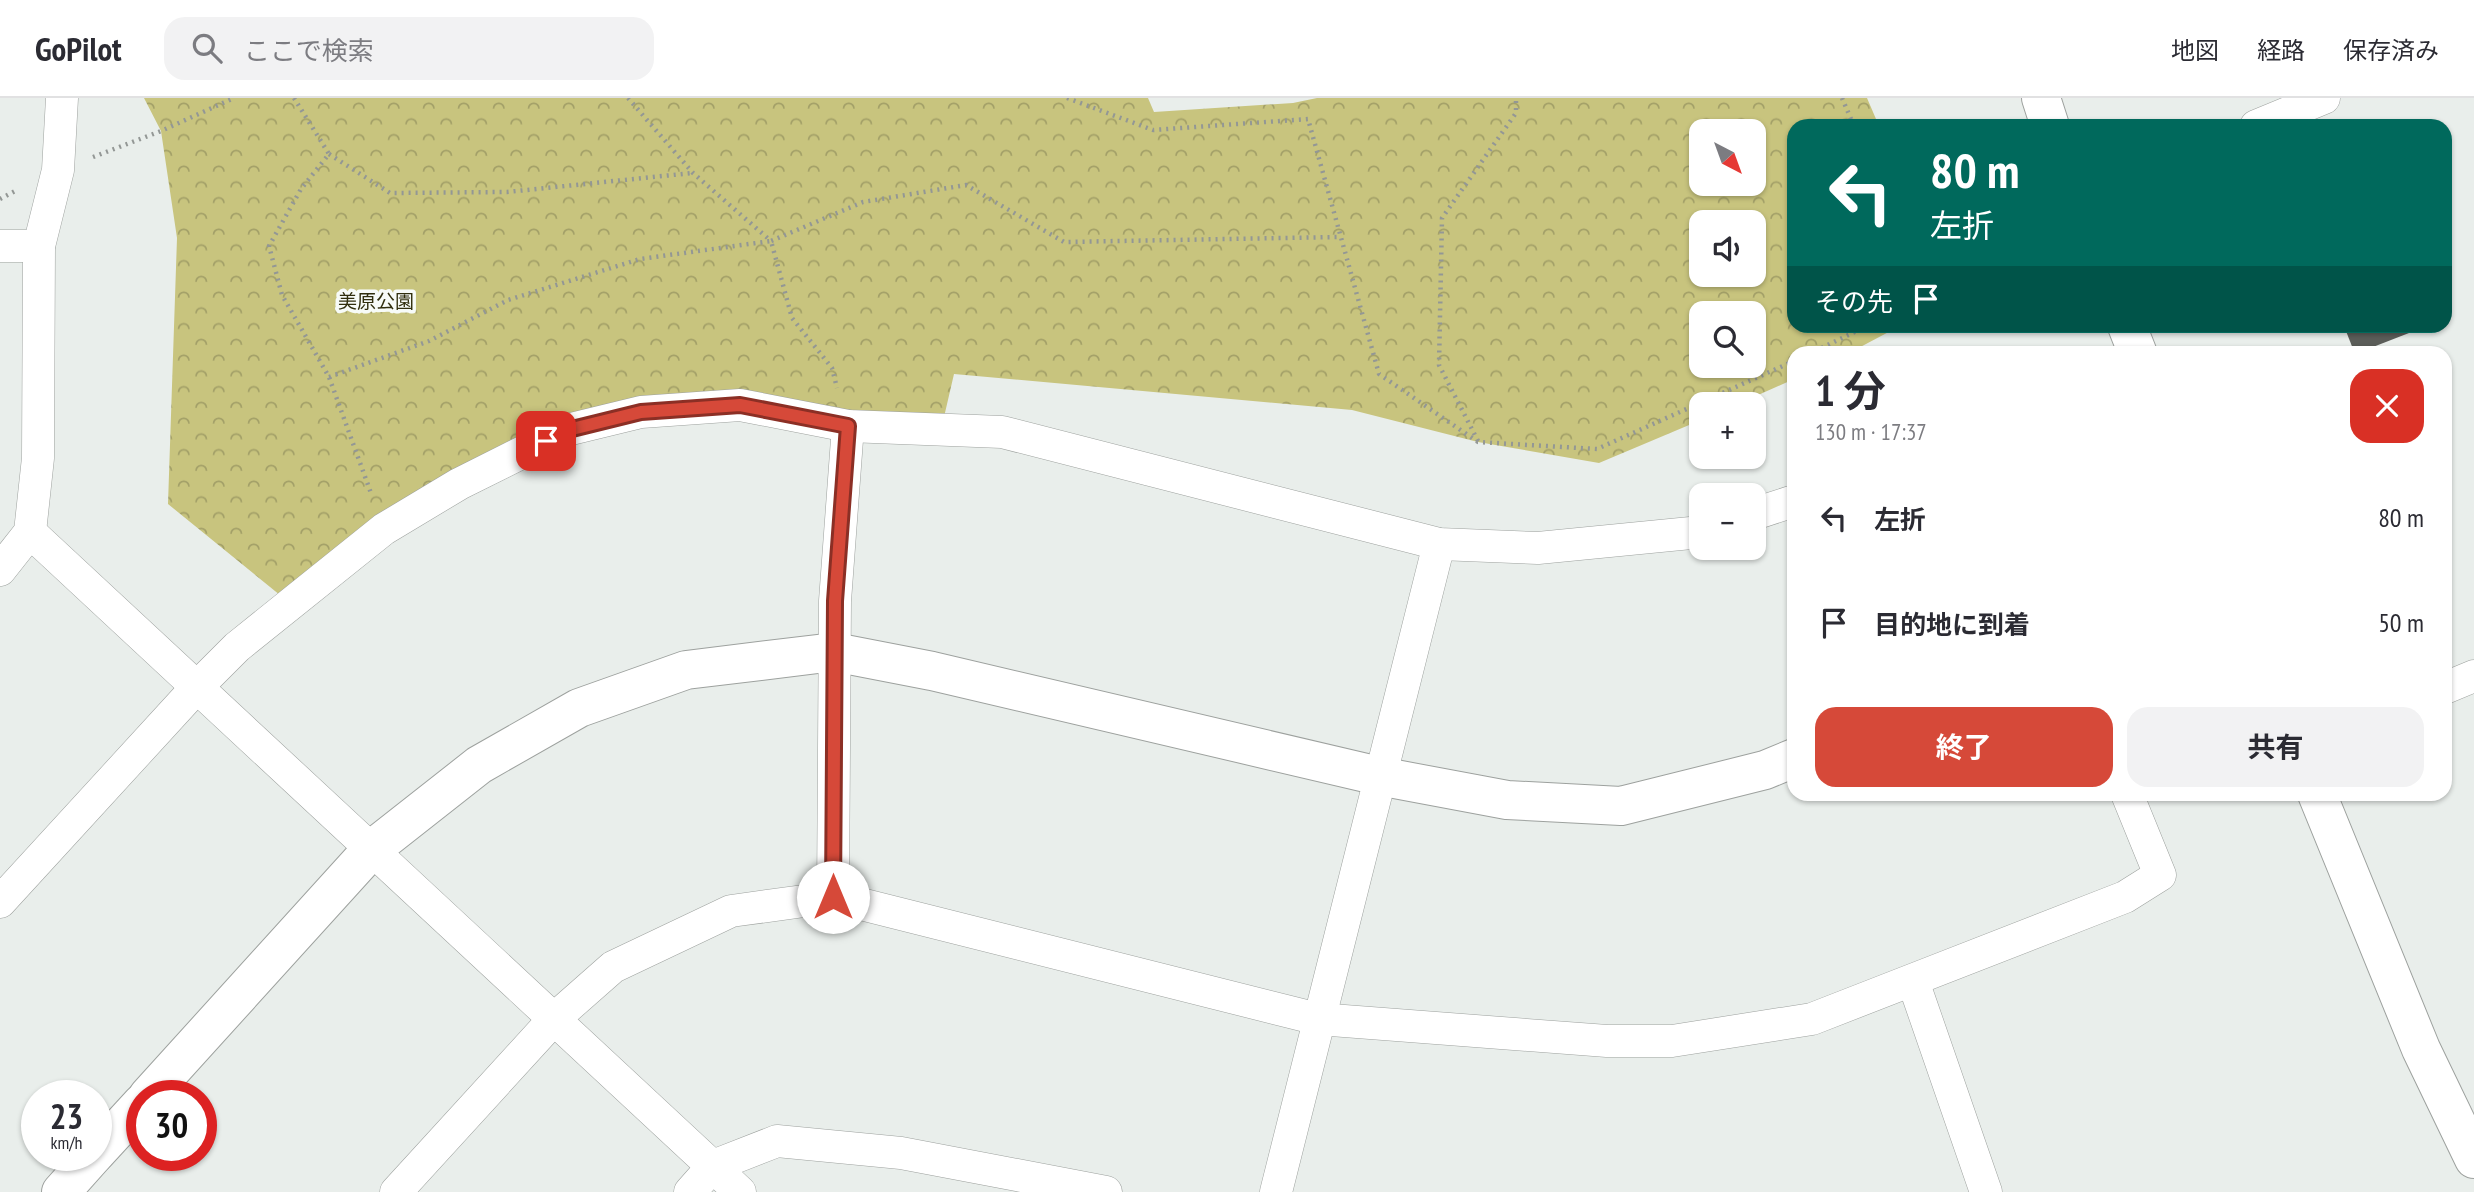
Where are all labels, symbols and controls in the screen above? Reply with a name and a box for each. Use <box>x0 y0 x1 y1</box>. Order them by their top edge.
search box <box>164 17 654 80</box>
text: GoPilot <box>35 27 122 70</box>
icon: search <box>188 29 226 67</box>
text: ここで検索 <box>244 34 374 67</box>
text: 地図 <box>2171 35 2219 66</box>
text: 経路 <box>2257 35 2305 66</box>
text: 保存済み <box>2343 35 2439 66</box>
north arrow <box>1689 119 1766 196</box>
map controls <box>1689 119 1766 560</box>
text: 80 m <box>1930 138 2019 202</box>
icon: left <box>1815 147 1906 238</box>
text: 左折 <box>1930 204 1994 246</box>
button: sound <box>1689 210 1766 287</box>
icon: arrive <box>1907 280 1945 318</box>
text: その先 <box>1815 285 1893 318</box>
park label: 美原公園 <box>338 289 414 313</box>
button: search <box>1689 301 1766 378</box>
text: 1 分 <box>1815 363 1886 418</box>
button: close <box>2350 369 2424 443</box>
button: + <box>1689 392 1766 469</box>
pin <box>516 411 576 471</box>
text: 130 m · 17:37 <box>1815 417 1927 446</box>
icon: arrive <box>527 422 565 460</box>
button: − <box>1689 483 1766 560</box>
icon: left <box>1815 499 1853 537</box>
text: 80 m <box>2378 501 2424 534</box>
text: 左折 <box>1874 503 1926 536</box>
icon: arrive <box>1815 604 1853 642</box>
text: 50 m <box>2378 606 2424 639</box>
text: 目的地に到着 <box>1874 608 2030 641</box>
button: 終了 <box>1815 707 2113 787</box>
button: 共有 <box>2127 707 2424 787</box>
position arrow <box>796 860 870 934</box>
speed limit sign: 30 <box>126 1080 217 1171</box>
text: 23 <box>50 1093 83 1139</box>
text: km/h <box>51 1131 82 1154</box>

